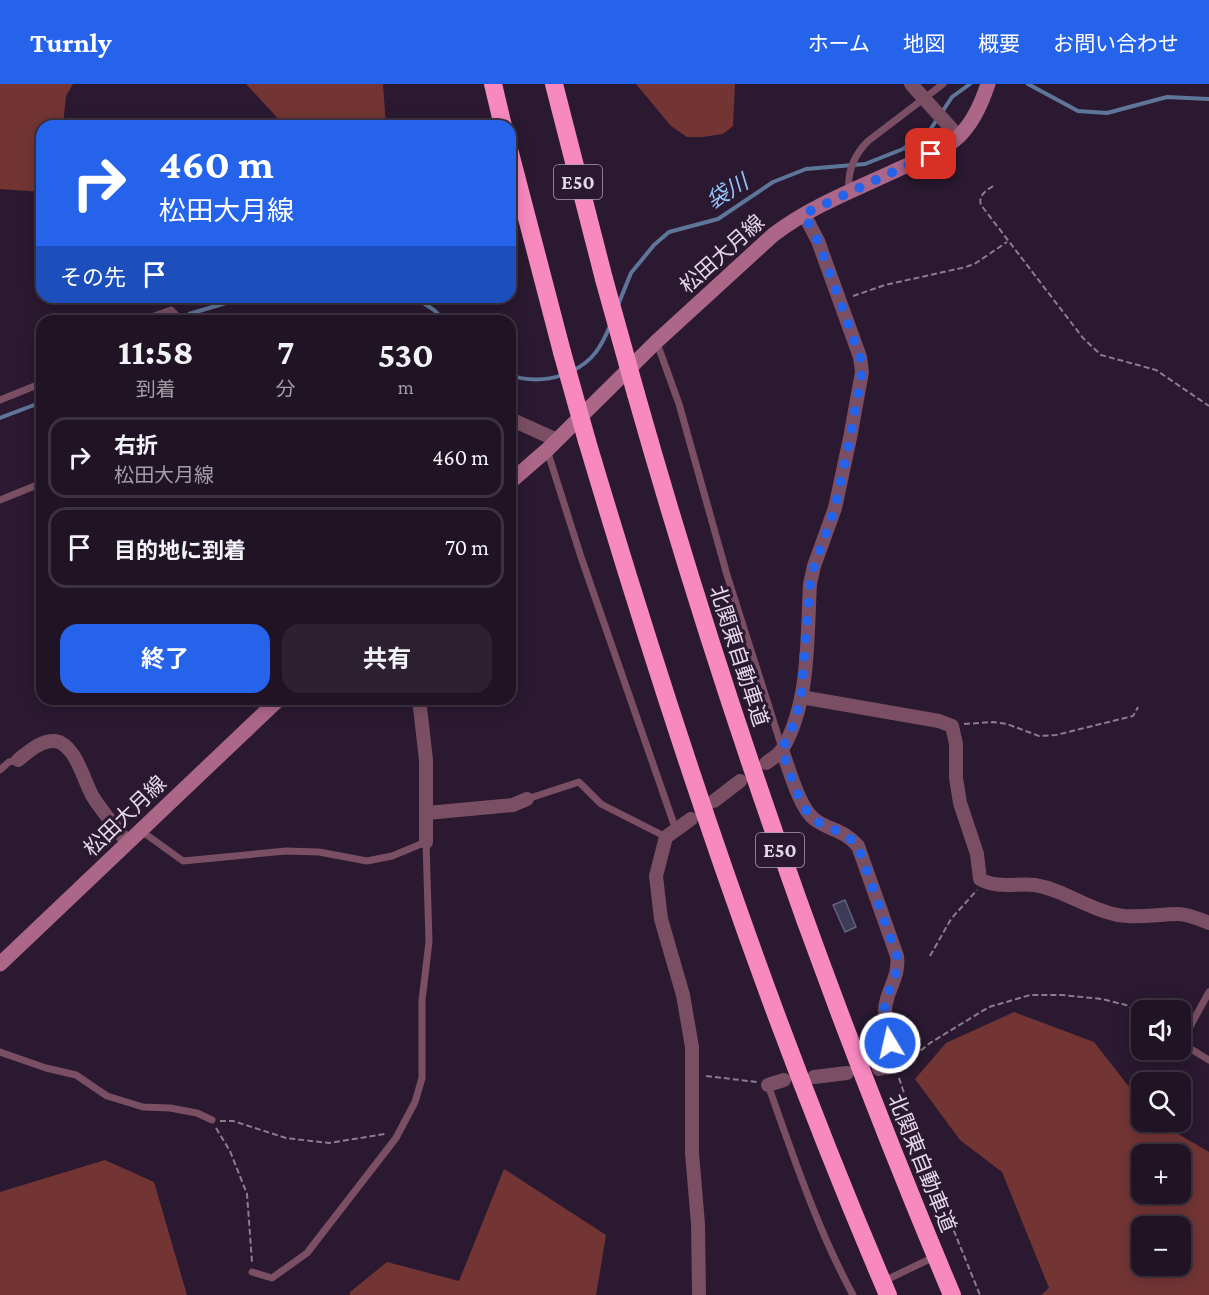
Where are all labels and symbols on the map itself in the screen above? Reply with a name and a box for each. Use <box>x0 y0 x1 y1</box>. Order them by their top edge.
pin <box>905 128 956 179</box>
road number: E50 <box>554 165 602 199</box>
water label: 袋川 <box>702 168 754 213</box>
street label: 松田大月線 <box>675 210 769 298</box>
street label: 北関東自動車道 <box>705 582 773 730</box>
street label: 松田大月線 <box>79 771 171 861</box>
road number: E50 <box>756 833 804 867</box>
position arrow <box>858 1011 922 1075</box>
street label: 北関東自動車道 <box>883 1090 961 1236</box>

